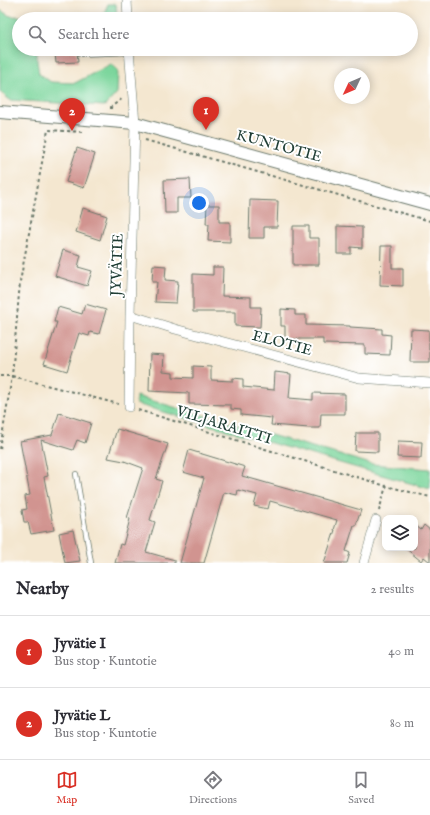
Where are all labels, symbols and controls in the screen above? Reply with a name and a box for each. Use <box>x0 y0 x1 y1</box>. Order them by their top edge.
search box <box>12 12 418 56</box>
icon: search <box>26 23 48 45</box>
text: Search here <box>58 25 129 44</box>
north arrow <box>334 68 370 104</box>
pin: 1 <box>193 97 219 130</box>
pin: 2 <box>59 98 85 131</box>
street label: KUNTOTIE <box>234 126 324 166</box>
your location <box>189 193 209 213</box>
street label: JYVÄTIE <box>106 233 128 299</box>
street label: ELOTIE <box>250 326 314 360</box>
street label: VILJARAITTI <box>173 401 275 449</box>
map controls <box>382 515 418 551</box>
button: layers <box>382 515 418 551</box>
text: Nearby <box>16 579 69 600</box>
text: 2 results <box>370 581 414 598</box>
text: Jyvätie I <box>54 634 106 653</box>
text: 1 <box>27 643 31 660</box>
text: 40 m <box>388 643 414 660</box>
text: Bus stop · Kuntotie <box>54 653 157 670</box>
text: Jyvätie L <box>54 706 110 725</box>
text: 2 <box>26 715 32 732</box>
text: 80 m <box>390 715 414 732</box>
text: Bus stop · Kuntotie <box>54 725 157 742</box>
tab: Map <box>56 769 78 807</box>
tab: Directions <box>189 769 237 807</box>
tab: Saved <box>348 769 374 807</box>

